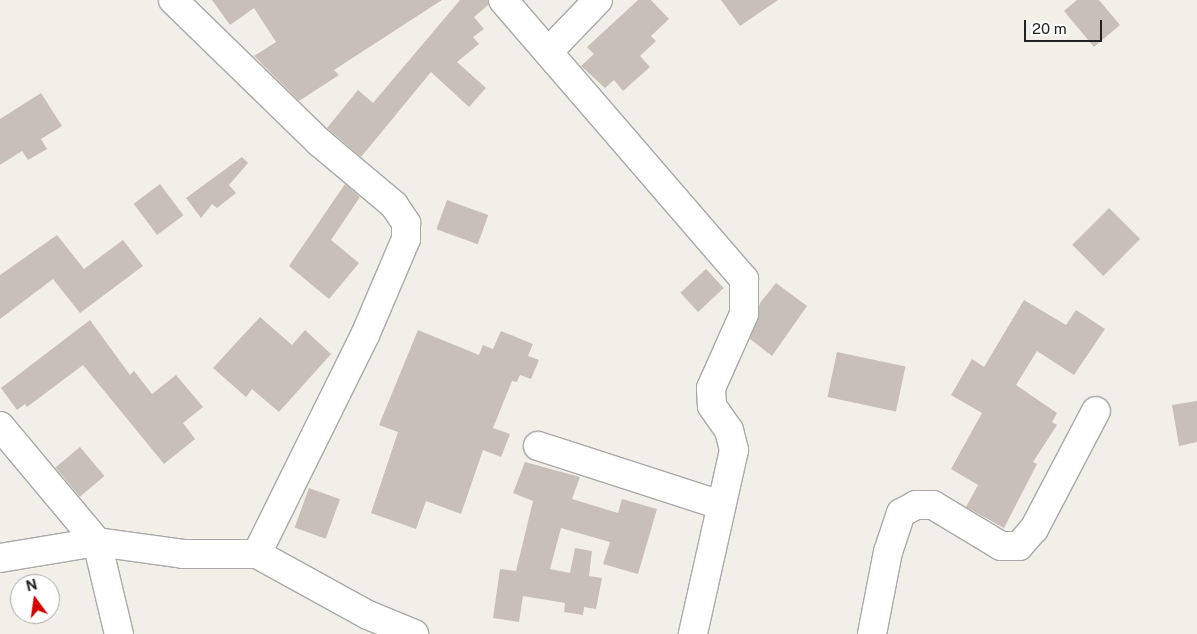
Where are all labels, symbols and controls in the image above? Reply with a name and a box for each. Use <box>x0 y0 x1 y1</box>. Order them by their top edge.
scale bar <box>1027 10 1104 42</box>
text: 20 m <box>1032 20 1067 37</box>
north arrow <box>10 574 60 624</box>
text: N <box>24 576 39 595</box>

